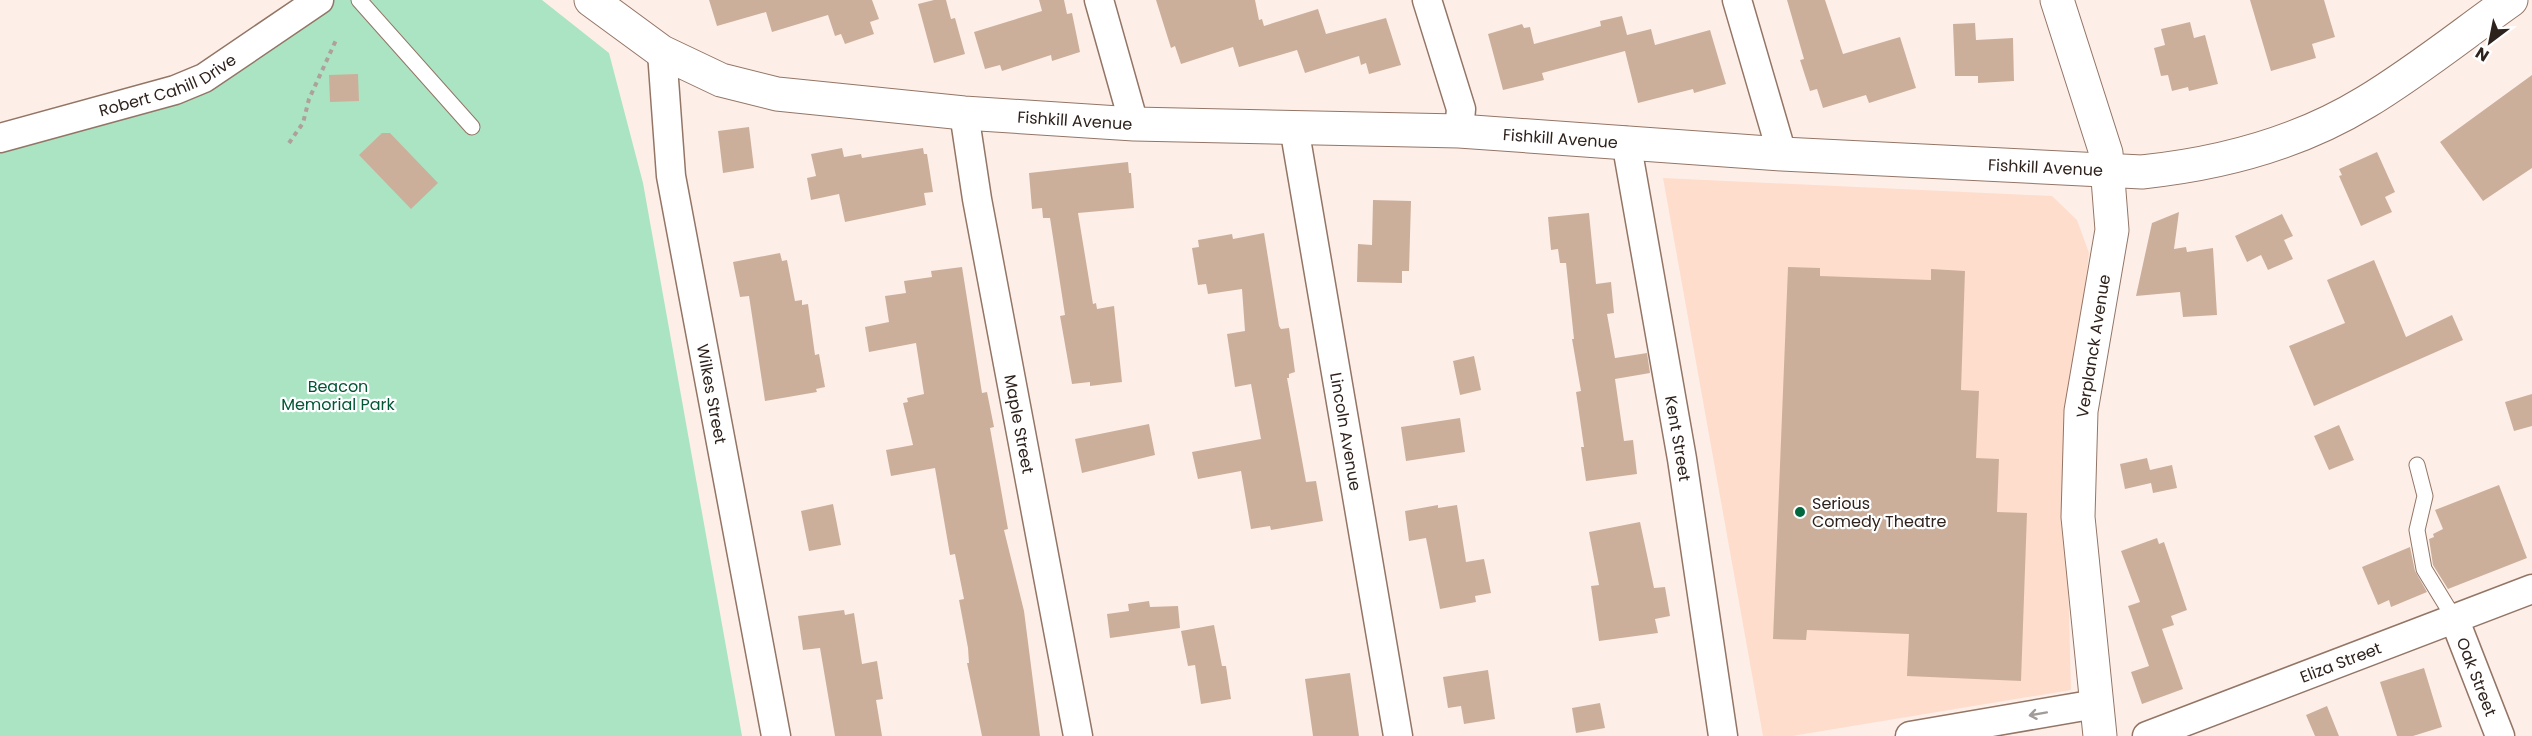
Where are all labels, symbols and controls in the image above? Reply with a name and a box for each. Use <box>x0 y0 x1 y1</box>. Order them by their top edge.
north arrow <box>2460 12 2520 72</box>
text: N <box>2471 41 2494 67</box>
street label: Robert Cahill Drive <box>96 48 241 122</box>
street label: Fishkill Avenue <box>1017 105 1133 136</box>
street label: Fishkill Avenue <box>1502 123 1619 154</box>
street label: Fishkill Avenue <box>1987 153 2104 182</box>
street label: Verplanck Avenue <box>2071 273 2116 419</box>
street label: Wilkes Street <box>691 342 732 446</box>
street label: Lincoln Avenue <box>1324 371 1367 493</box>
street label: Maple Street <box>998 373 1039 476</box>
park label: Beacon Memorial Park <box>281 375 396 416</box>
street label: Kent Street <box>1659 394 1696 483</box>
place label: Serious Comedy Theatre <box>1812 492 1947 533</box>
marker: Serious Comedy Theatre <box>1793 505 1807 519</box>
street label: Oak Street <box>2451 634 2502 720</box>
street label: Eliza Street <box>2297 637 2385 689</box>
one-way arrow <box>2029 708 2048 719</box>

